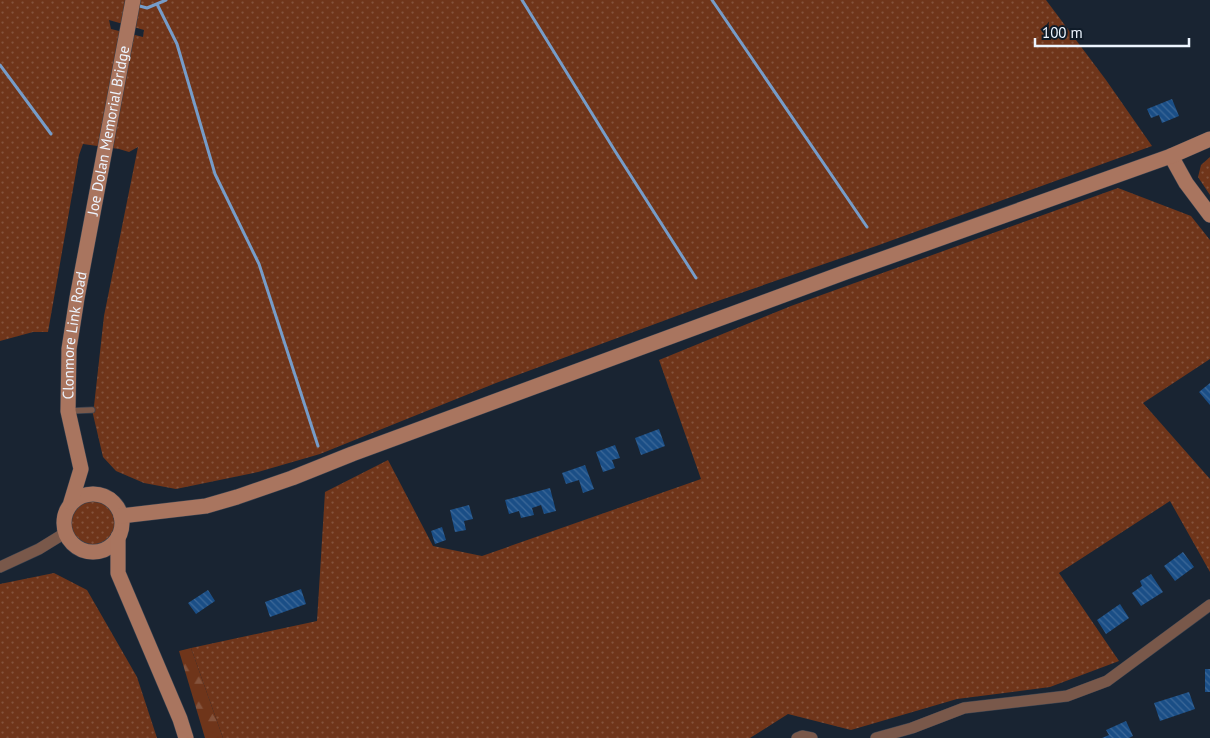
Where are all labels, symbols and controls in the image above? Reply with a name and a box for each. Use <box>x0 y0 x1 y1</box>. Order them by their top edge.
scale bar <box>1035 15 1189 47</box>
text: 100 m <box>1042 23 1083 42</box>
street label: Joe Dolan Memorial Bridge <box>83 44 133 218</box>
street label: Clonmore Link Road <box>58 270 91 399</box>

